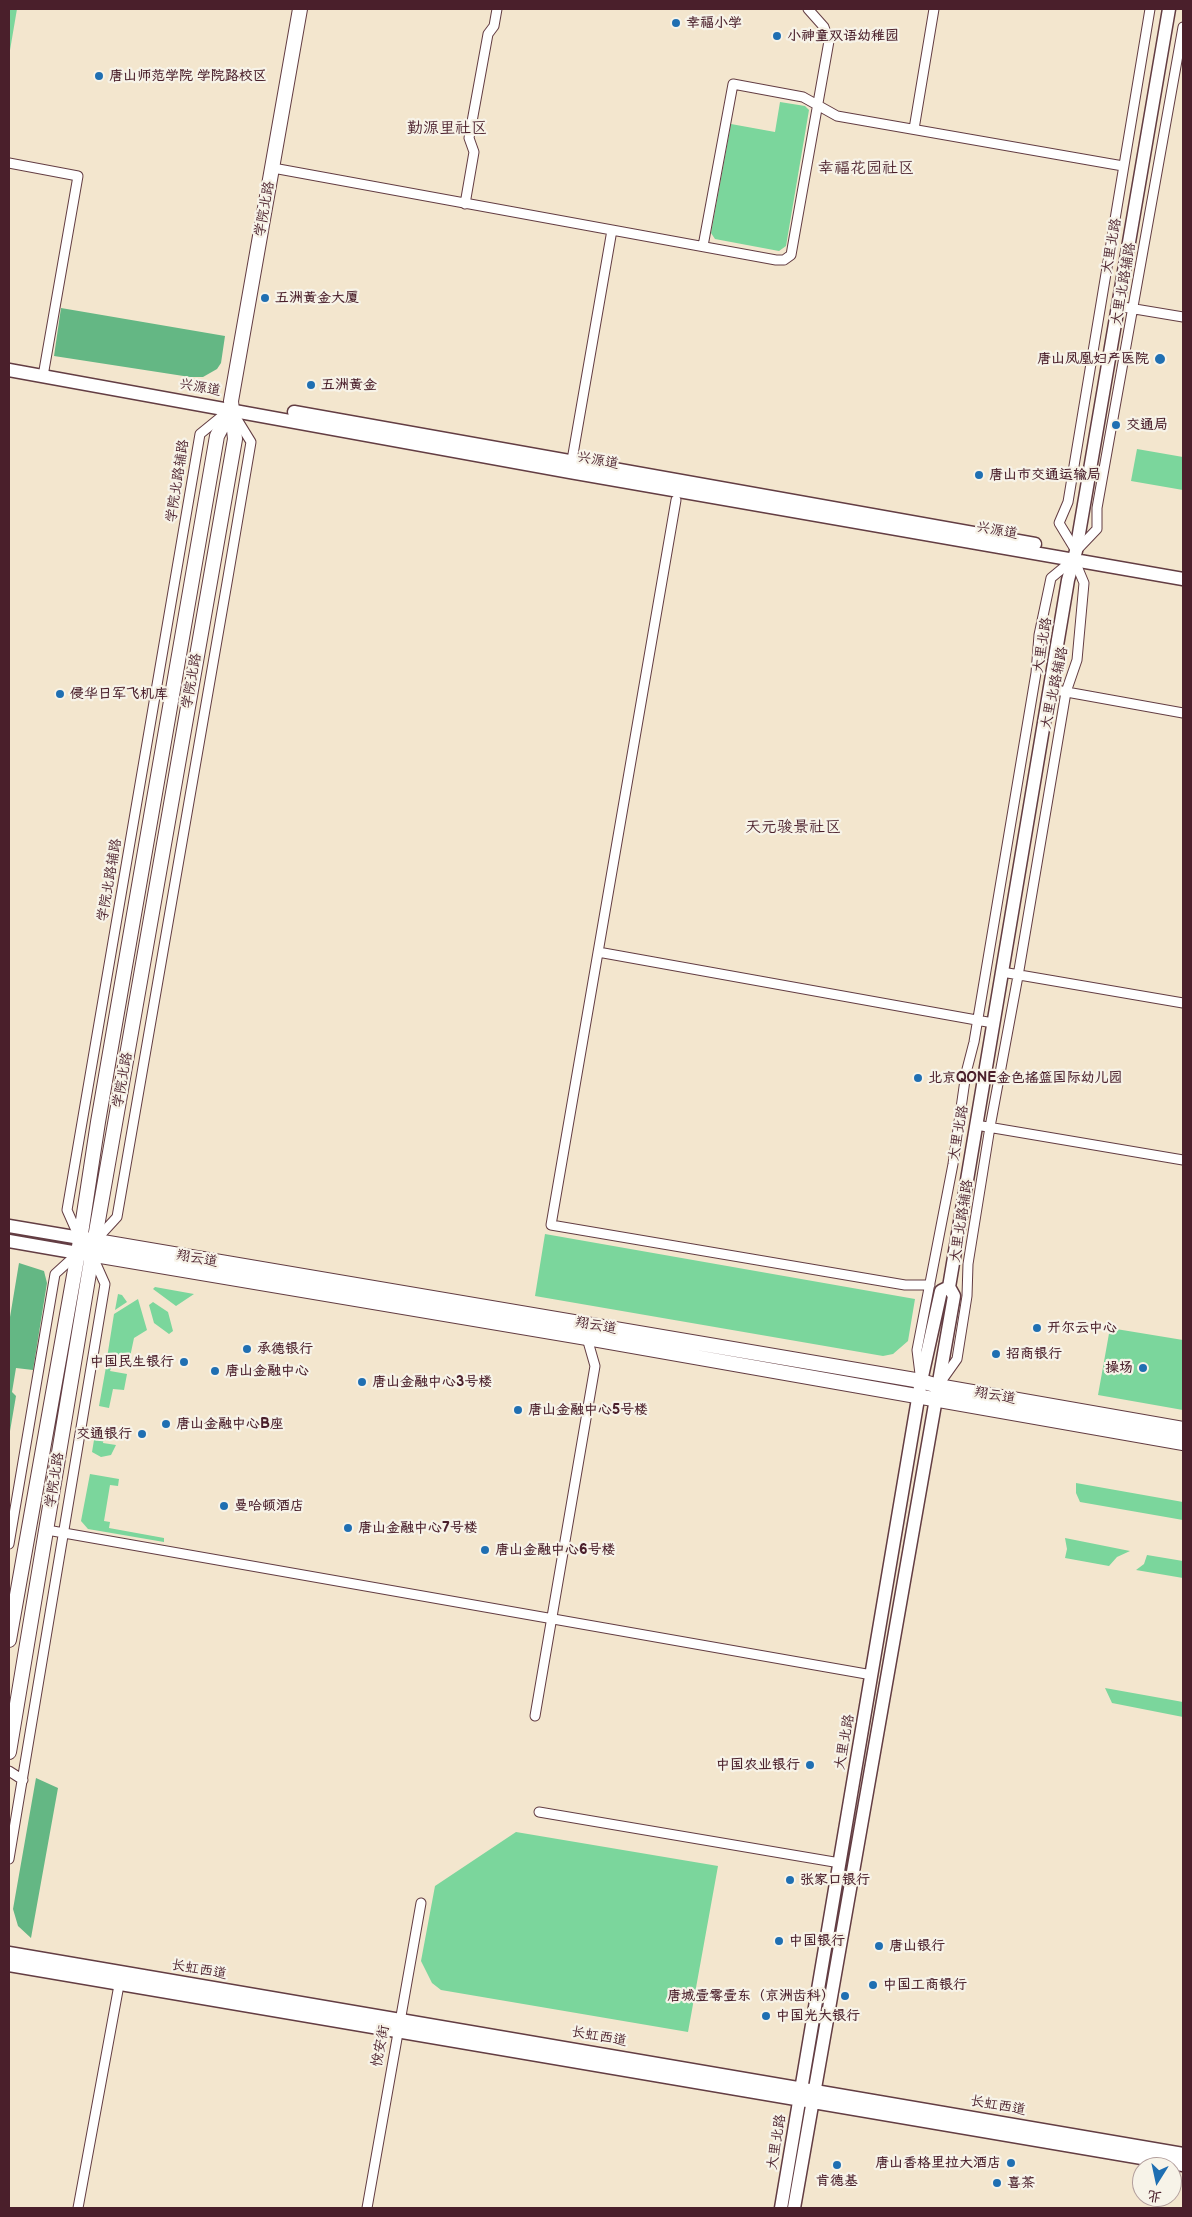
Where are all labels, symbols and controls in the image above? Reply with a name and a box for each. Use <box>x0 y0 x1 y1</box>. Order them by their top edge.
place label: 幸福小学 <box>686 15 742 31</box>
marker: 幸福小学 <box>670 17 682 29</box>
place label: 小神童双语幼稚园 <box>787 28 899 44</box>
marker: 小神童双语幼稚园 <box>771 30 783 42</box>
place label: 唐山师范学院 学院路校区 <box>109 68 267 84</box>
marker: 唐山师范学院 学院路校区 <box>93 70 105 82</box>
district label: 勤源里社区 <box>407 119 487 139</box>
district label: 幸福花园社区 <box>818 159 914 179</box>
street label: 学院北路 <box>252 180 278 238</box>
street label: 大里北路 <box>1099 217 1125 275</box>
street label: 大里北路辅路 <box>1108 241 1140 327</box>
place label: 五洲黄金大厦 <box>275 290 359 306</box>
marker: 五洲黄金大厦 <box>259 292 271 304</box>
place label: 唐山凤凰妇产医院 <box>1037 351 1149 367</box>
marker: 唐山凤凰妇产医院 <box>1153 352 1167 366</box>
street label: 兴源道 <box>178 376 222 400</box>
place label: 五洲黄金 <box>321 377 377 393</box>
marker: 五洲黄金 <box>305 379 317 391</box>
place label: 交通局 <box>1126 417 1168 433</box>
marker: 交通局 <box>1110 419 1122 431</box>
street label: 学院北路辅路 <box>163 438 193 524</box>
street label: 兴源道 <box>576 449 620 473</box>
place label: 唐山市交通运输局 <box>989 467 1101 483</box>
marker: 唐山市交通运输局 <box>973 469 985 481</box>
street label: 兴源道 <box>975 519 1019 543</box>
street label: 大里北路 <box>1030 616 1056 674</box>
street label: 大里北路辅路 <box>1038 645 1072 731</box>
street label: 学院北路 <box>179 652 205 710</box>
place label: 侵华日军飞机库 <box>70 686 168 702</box>
marker: 侵华日军飞机库 <box>54 688 66 700</box>
district label: 天元骏景社区 <box>745 818 841 838</box>
street label: 学院北路辅路 <box>94 837 126 923</box>
street label: 学院北路 <box>110 1051 136 1109</box>
place label: 北京QONE金色摇篮国际幼儿园 <box>928 1070 1122 1086</box>
marker: 北京QONE金色摇篮国际幼儿园 <box>912 1072 924 1084</box>
street label: 大里北路 <box>946 1104 972 1162</box>
street label: 大里北路辅路 <box>947 1178 977 1264</box>
street label: 翔云道 <box>175 1247 219 1271</box>
street label: 翔云道 <box>574 1314 618 1338</box>
place label: 开尔云中心 <box>1047 1320 1117 1336</box>
marker: 开尔云中心 <box>1031 1322 1043 1334</box>
place label: 承德银行 <box>257 1341 313 1357</box>
marker: 承德银行 <box>241 1343 253 1355</box>
place label: 招商银行 <box>1006 1346 1062 1362</box>
marker: 招商银行 <box>990 1348 1002 1360</box>
place label: 中国民生银行 <box>90 1354 174 1370</box>
marker: 中国民生银行 <box>178 1356 190 1368</box>
place label: 操场 <box>1105 1360 1133 1376</box>
marker: 操场 <box>1137 1362 1149 1374</box>
place label: 唐山金融中心 <box>225 1363 309 1379</box>
marker: 唐山金融中心 <box>209 1365 221 1377</box>
place label: 唐山金融中心3号楼 <box>372 1374 492 1390</box>
marker: 唐山金融中心3号楼 <box>356 1376 368 1388</box>
street label: 翔云道 <box>973 1384 1017 1408</box>
place label: 唐山金融中心5号楼 <box>528 1402 648 1418</box>
marker: 唐山金融中心5号楼 <box>512 1404 524 1416</box>
place label: 唐山金融中心B座 <box>176 1416 284 1432</box>
marker: 唐山金融中心B座 <box>160 1418 172 1430</box>
place label: 交通银行 <box>76 1426 132 1442</box>
marker: 交通银行 <box>136 1428 148 1440</box>
street label: 学院北路 <box>42 1451 68 1509</box>
place label: 曼哈顿酒店 <box>234 1498 304 1514</box>
marker: 曼哈顿酒店 <box>218 1500 230 1512</box>
place label: 唐山金融中心7号楼 <box>358 1520 478 1536</box>
marker: 唐山金融中心7号楼 <box>342 1522 354 1534</box>
place label: 唐山金融中心6号楼 <box>495 1542 615 1558</box>
marker: 唐山金融中心6号楼 <box>479 1544 491 1556</box>
street label: 大里北路 <box>832 1713 858 1771</box>
place label: 中国农业银行 <box>716 1757 800 1773</box>
marker: 中国农业银行 <box>804 1759 816 1771</box>
place label: 张家口银行 <box>800 1872 870 1888</box>
marker: 张家口银行 <box>784 1874 796 1886</box>
place label: 中国银行 <box>789 1933 845 1949</box>
marker: 中国银行 <box>773 1935 785 1947</box>
place label: 唐山银行 <box>889 1938 945 1954</box>
marker: 唐山银行 <box>873 1940 885 1952</box>
street label: 长虹西道 <box>170 1957 228 1983</box>
place label: 中国工商银行 <box>883 1977 967 1993</box>
marker: 中国工商银行 <box>867 1979 879 1991</box>
place label: 唐城壹零壹东（京洲齿科） <box>667 1988 835 2004</box>
marker: 唐城壹零壹东（京洲齿科） <box>839 1990 851 2002</box>
place label: 中国光大银行 <box>776 2008 860 2024</box>
marker: 中国光大银行 <box>760 2010 772 2022</box>
street label: 悦安街 <box>369 2024 393 2068</box>
street label: 长虹西道 <box>570 2024 628 2050</box>
street label: 长虹西道 <box>969 2093 1027 2119</box>
street label: 大里北路 <box>764 2113 790 2171</box>
place label: 唐山香格里拉大酒店 <box>875 2155 1001 2171</box>
marker: 唐山香格里拉大酒店 <box>1005 2157 1017 2169</box>
north arrow <box>1132 2157 1182 2207</box>
marker: 肯德基 <box>831 2159 843 2171</box>
place label: 肯德基 <box>816 2173 858 2189</box>
place label: 喜茶 <box>1007 2175 1035 2191</box>
marker: 喜茶 <box>991 2177 1003 2189</box>
text: 北 <box>1146 2187 1163 2206</box>

